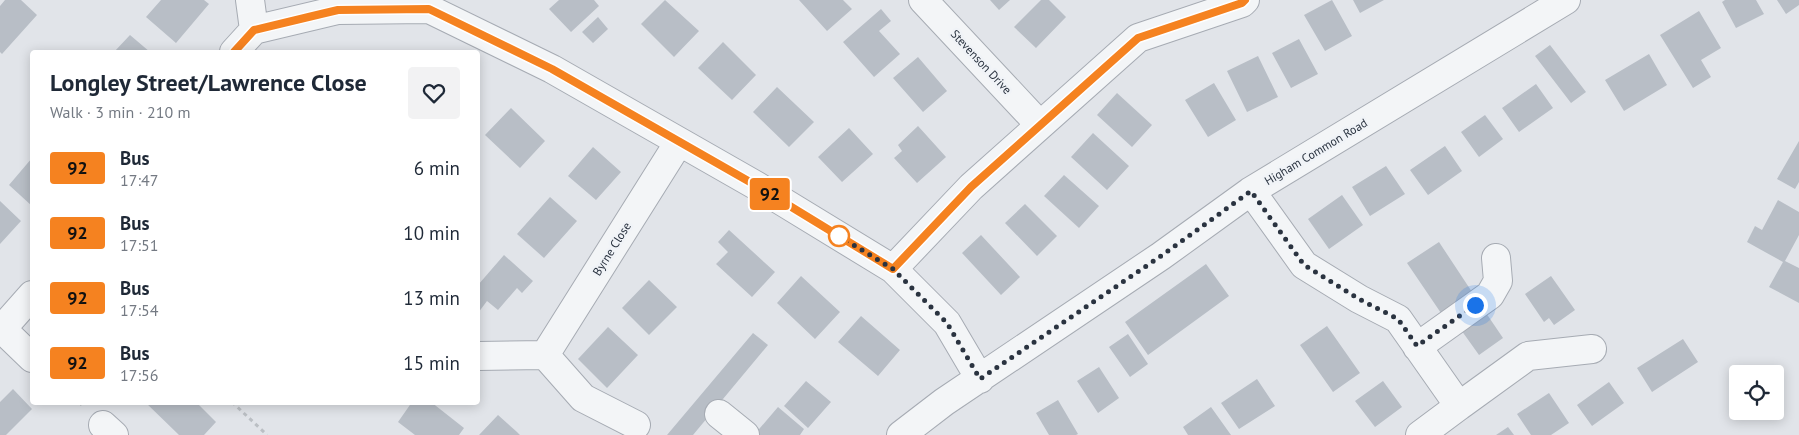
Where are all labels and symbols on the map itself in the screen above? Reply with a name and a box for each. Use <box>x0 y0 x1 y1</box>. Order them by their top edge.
street label: Stevenson Drive <box>948 26 1015 97</box>
street label: Higham Common Road <box>1262 115 1370 188</box>
line badge: 92 <box>748 178 792 210</box>
street label: Byrne Close <box>589 219 634 278</box>
unlabelled marker <box>828 225 850 247</box>
your location <box>1463 293 1488 318</box>

